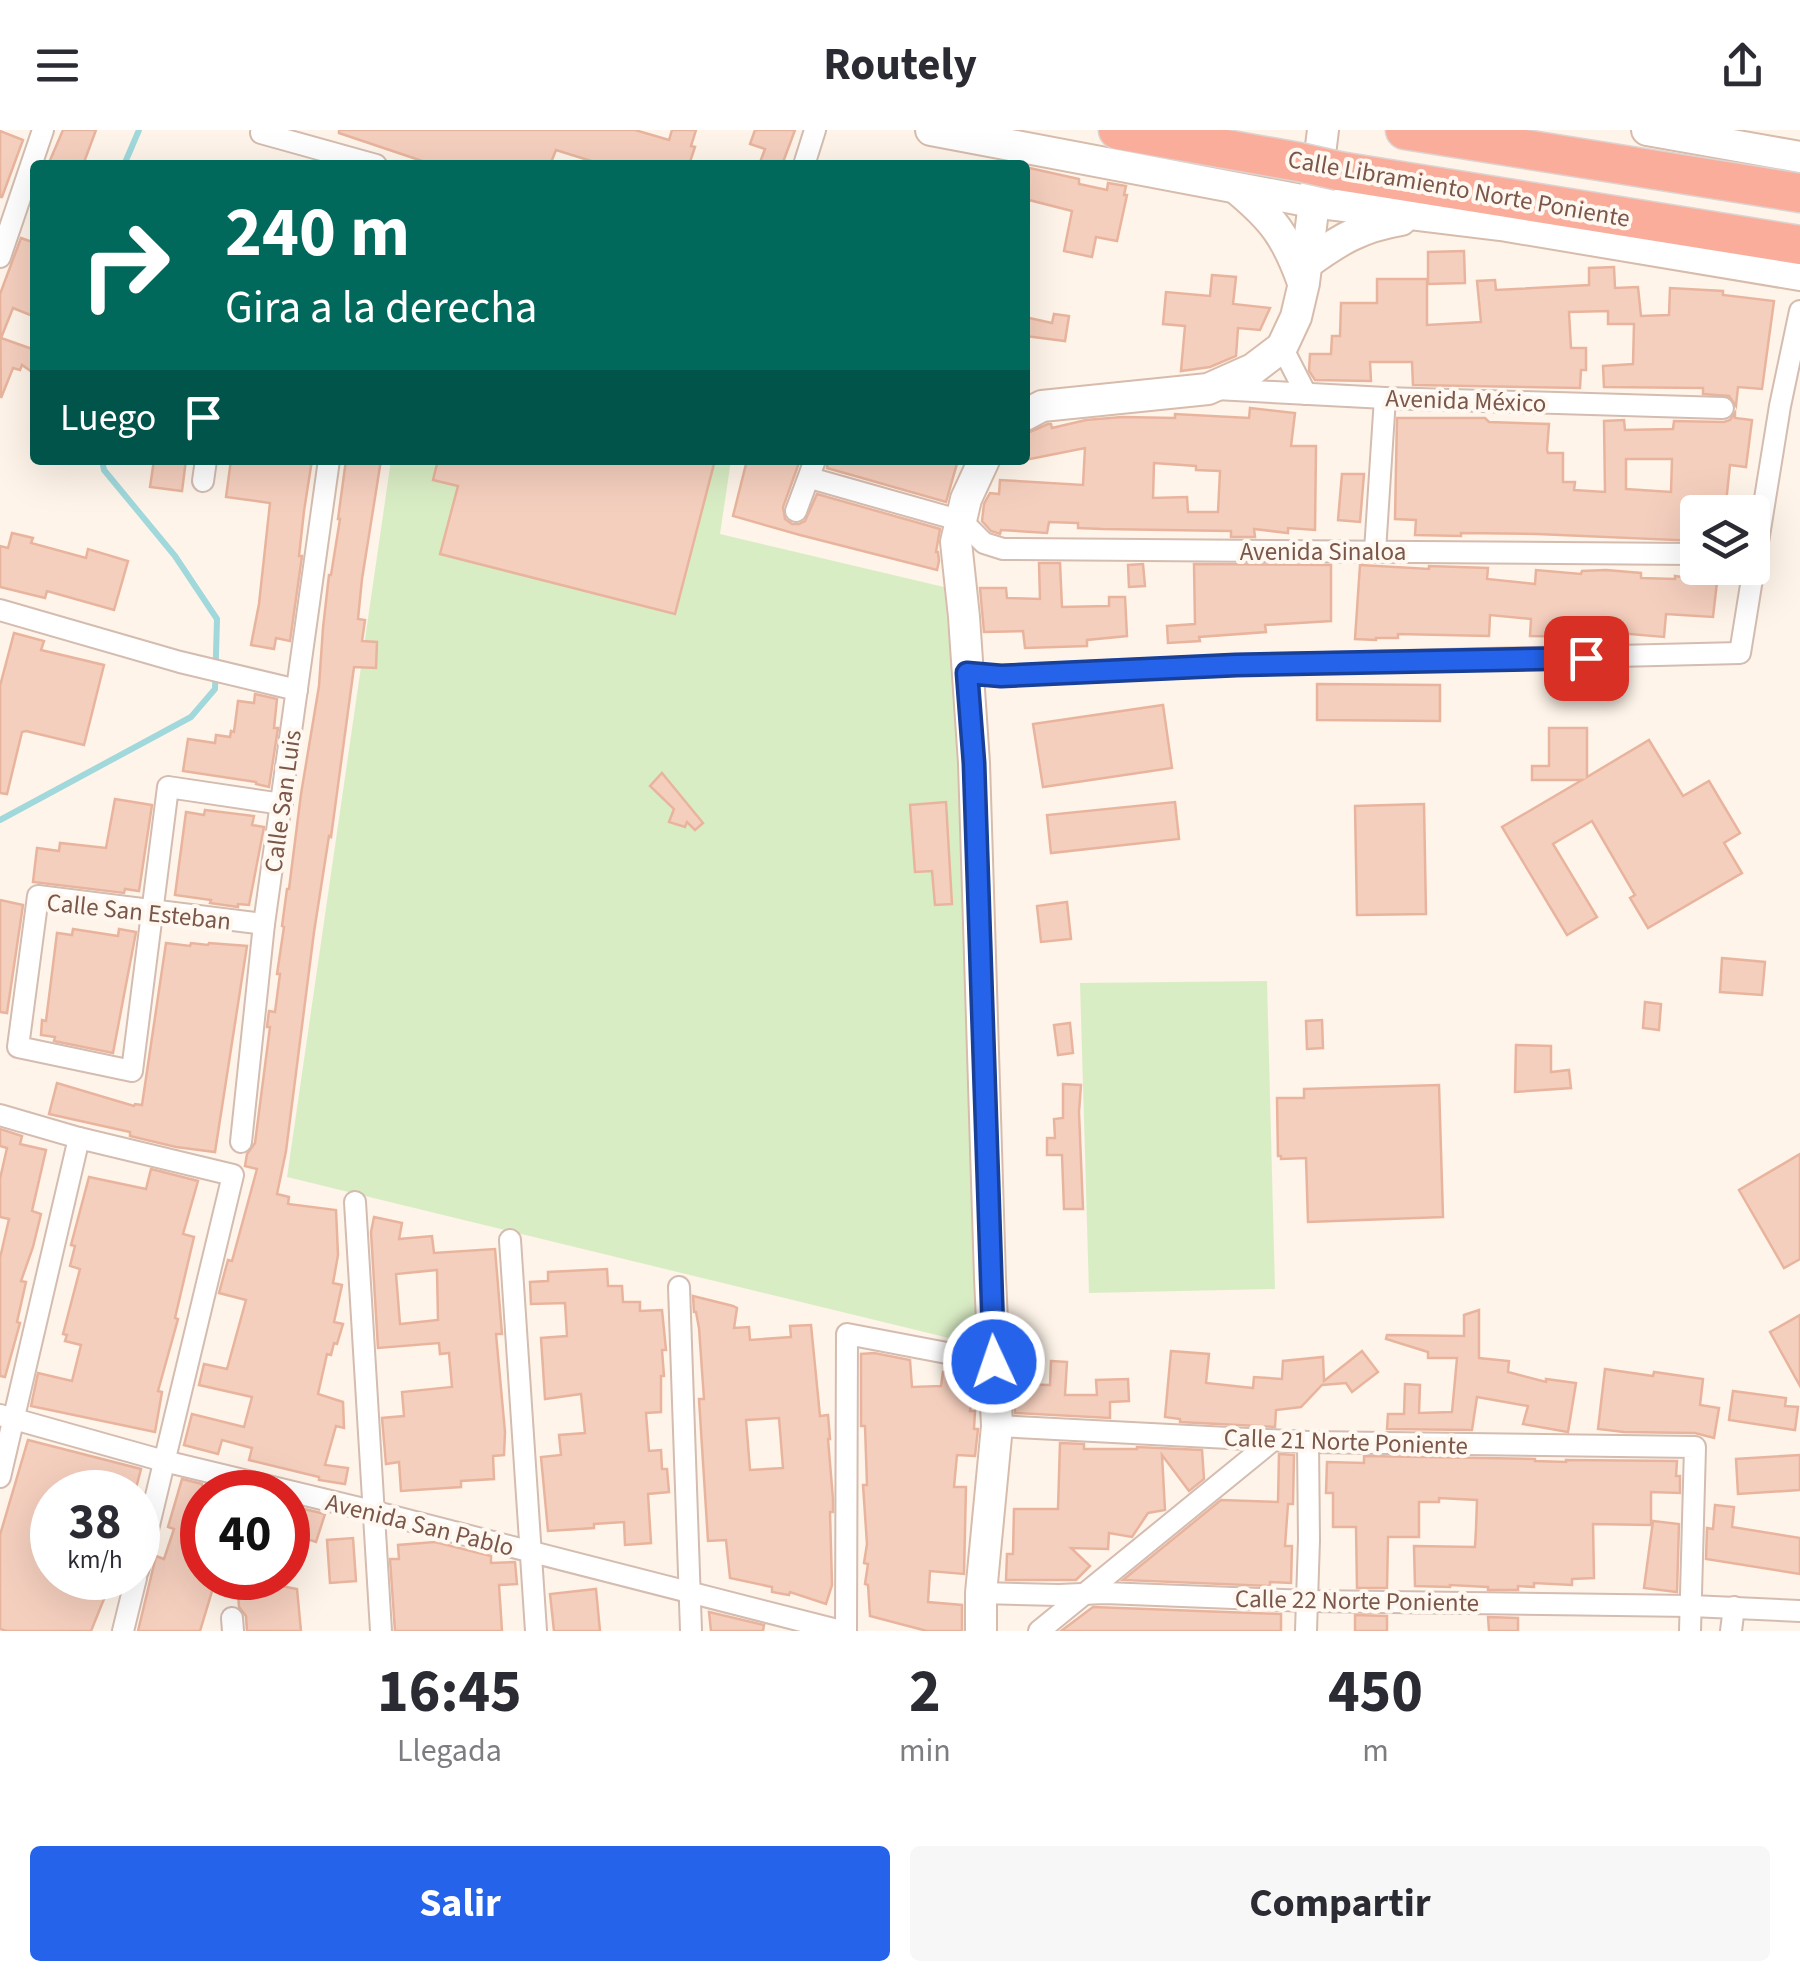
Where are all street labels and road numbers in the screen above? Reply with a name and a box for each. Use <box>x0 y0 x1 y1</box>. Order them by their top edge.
street label: Calle Libramiento Norte Poniente <box>1285 141 1633 237</box>
street label: Avenida México <box>1385 380 1547 422</box>
street label: Avenida Sinaloa <box>1240 534 1406 570</box>
street label: Calle San Luis <box>255 727 311 875</box>
street label: Calle San Esteban <box>45 884 233 940</box>
street label: Calle 21 Norte Poniente <box>1223 1420 1469 1464</box>
street label: Avenida San Pablo <box>322 1484 518 1566</box>
street label: Calle 22 Norte Poniente <box>1235 1581 1479 1621</box>

